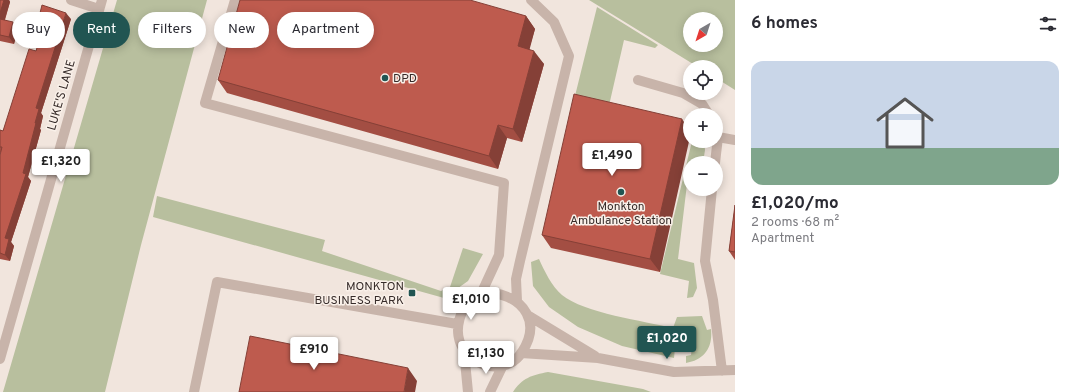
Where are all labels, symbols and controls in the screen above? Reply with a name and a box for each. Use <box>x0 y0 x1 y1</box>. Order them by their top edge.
chip: Buy <box>12 12 65 48</box>
chip: Rent <box>73 12 130 48</box>
chip: Filters <box>138 12 206 48</box>
chip: New <box>214 12 269 48</box>
chip: Apartment <box>277 12 374 48</box>
north arrow <box>683 12 723 52</box>
map controls <box>683 12 723 196</box>
text: 6 homes <box>751 13 818 35</box>
icon: filters <box>1037 13 1059 35</box>
street label: LUKE'S LANE <box>44 58 80 133</box>
button: locate <box>683 60 723 100</box>
place label: DPD <box>393 71 417 87</box>
marker: DPD <box>380 73 390 83</box>
icon: home <box>869 87 941 159</box>
button: + <box>683 108 723 148</box>
pin: £1,490 <box>579 143 645 177</box>
text: £1,490 <box>591 148 633 164</box>
pin: £1,320 <box>28 149 94 183</box>
text: £1,320 <box>41 154 81 170</box>
button: − <box>683 156 723 196</box>
marker: Monkton Ambulance Station <box>616 187 626 197</box>
text: £1,020/mo <box>751 193 839 215</box>
place label: Monkton Ambulance Station <box>570 199 672 229</box>
text: 2 rooms · 68 m² <box>751 215 839 231</box>
text: Apartment <box>751 231 814 247</box>
place label: MONKTON BUSINESS PARK <box>315 279 404 309</box>
pin: £1,010 <box>438 287 504 321</box>
marker: MONKTON BUSINESS PARK <box>407 288 417 298</box>
text: £1,010 <box>452 292 490 308</box>
pin: £1,020 <box>634 326 700 360</box>
text: £1,020 <box>646 331 688 347</box>
pin: £910 <box>290 337 338 371</box>
pin: £1,130 <box>453 341 519 375</box>
text: £910 <box>299 342 329 358</box>
text: £1,130 <box>467 346 505 362</box>

